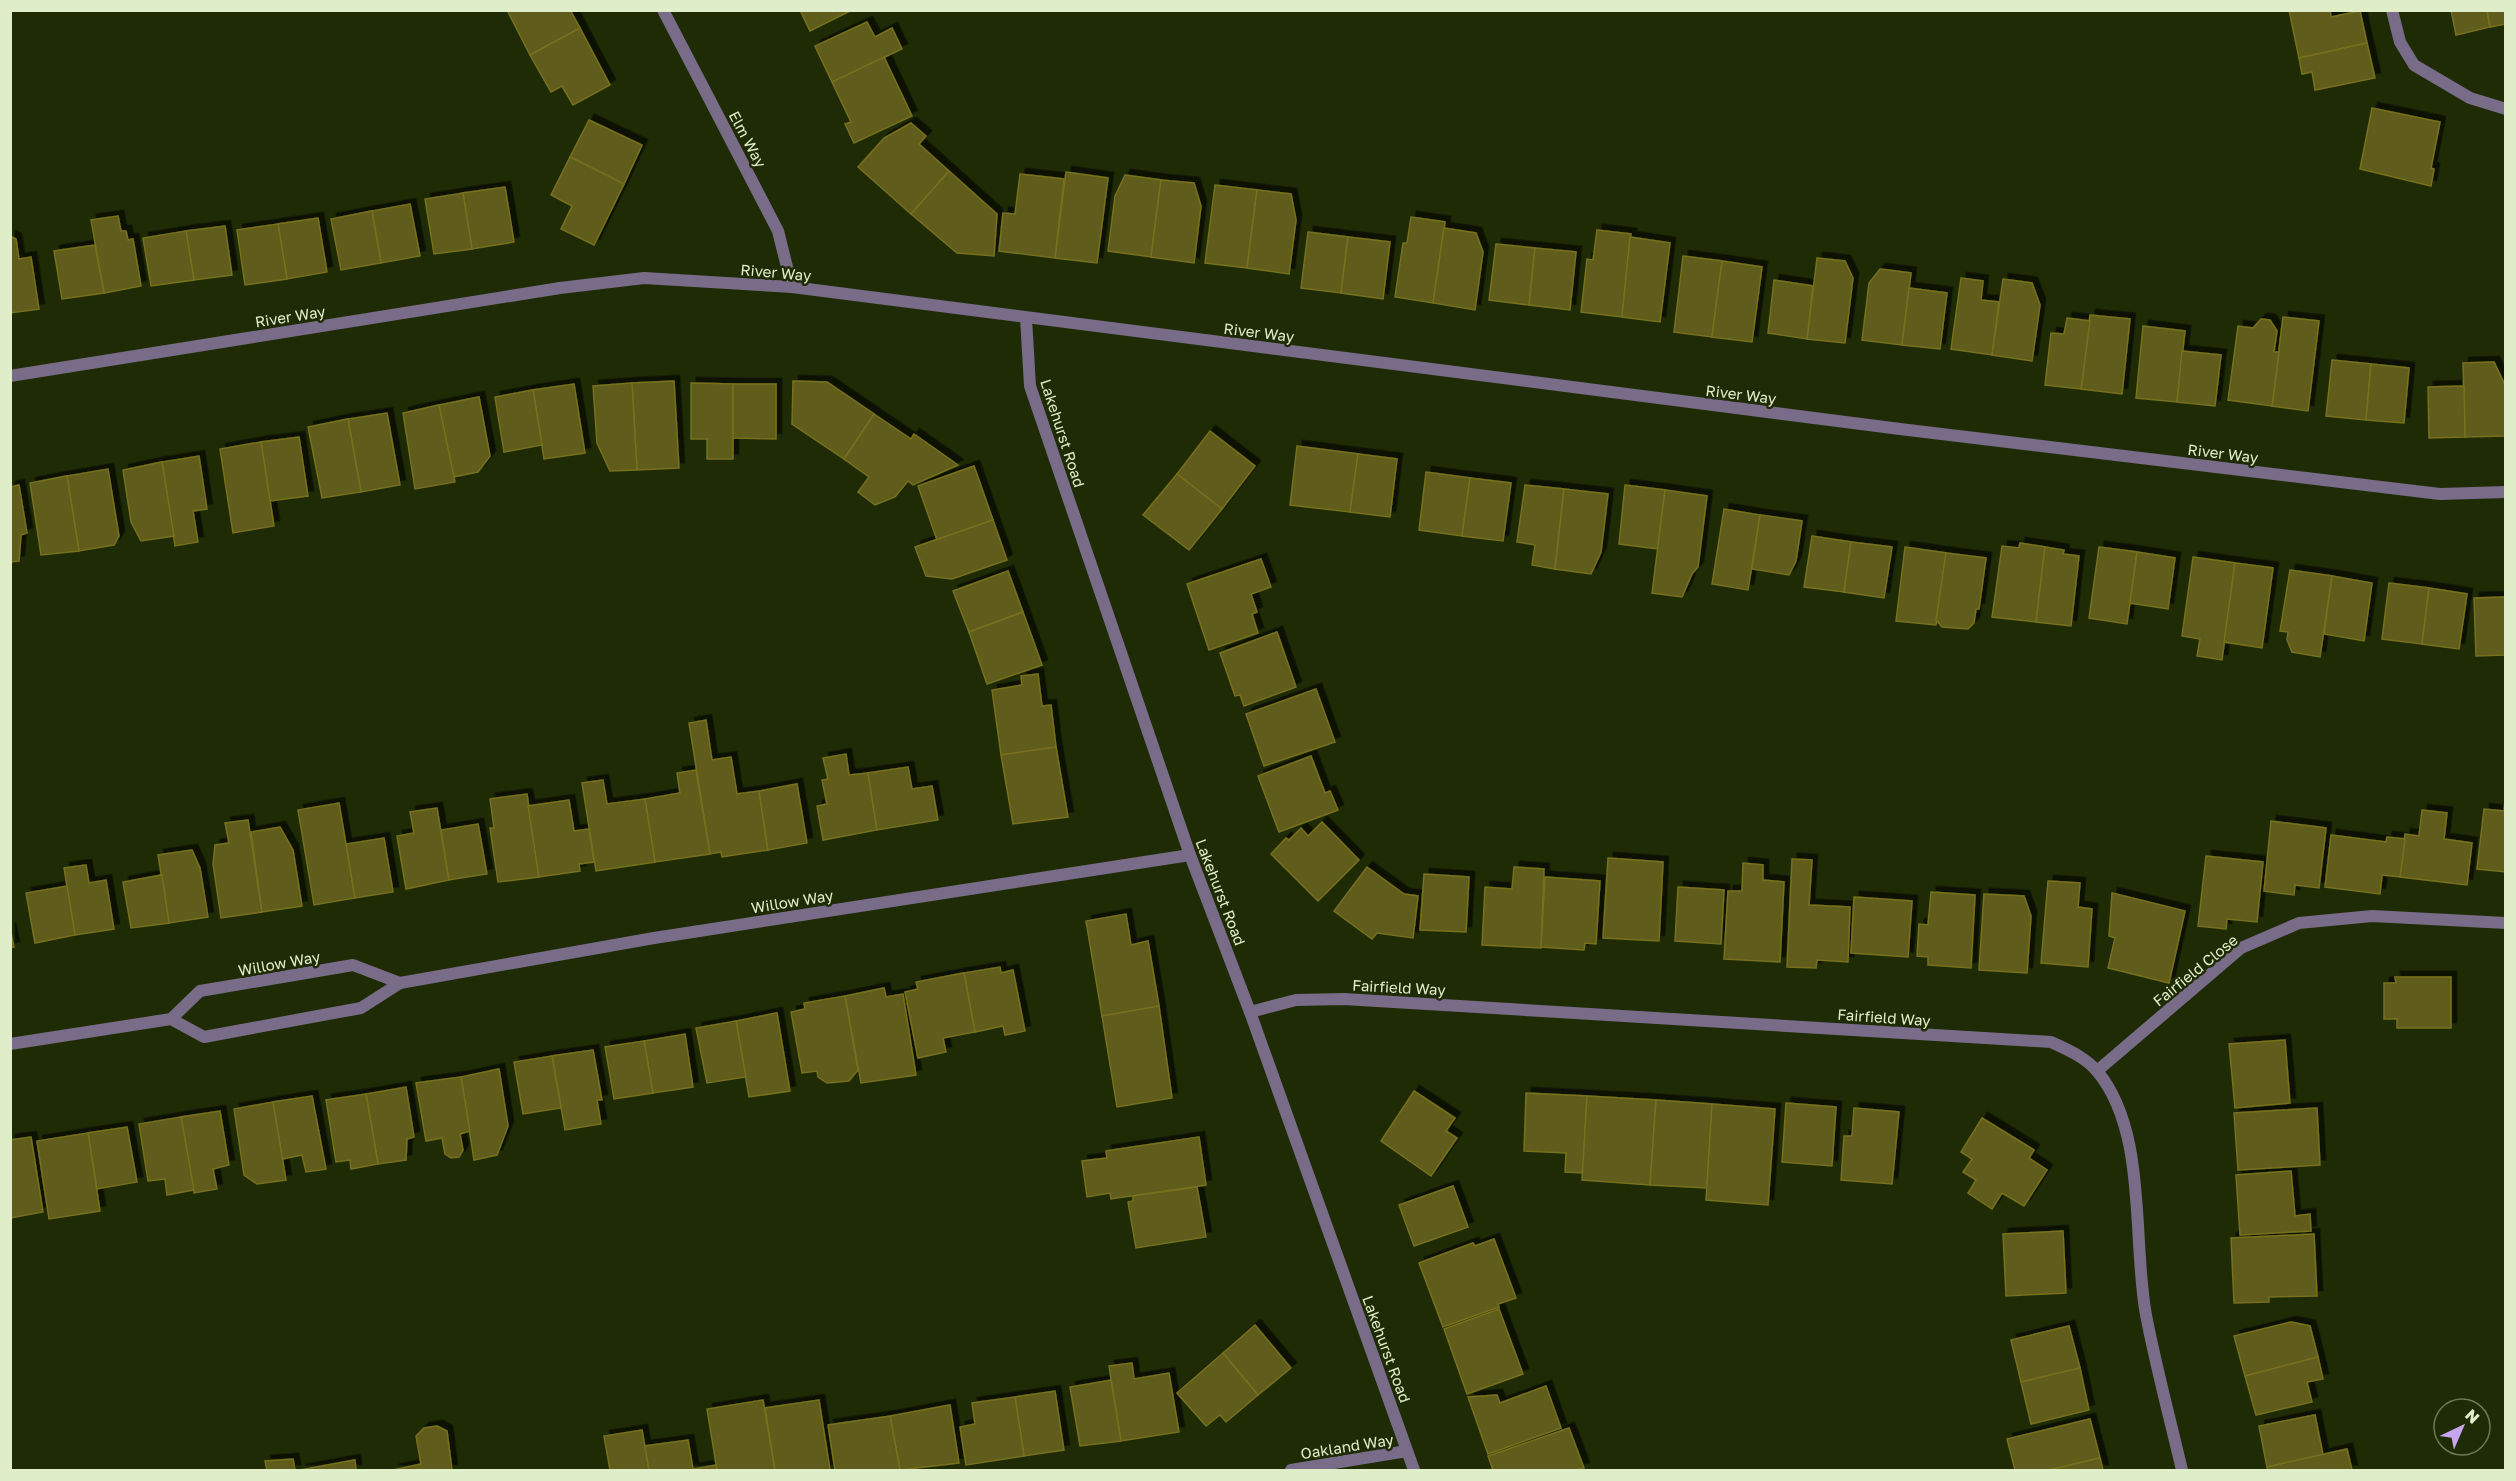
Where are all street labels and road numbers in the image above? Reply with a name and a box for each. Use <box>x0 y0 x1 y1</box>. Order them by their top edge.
street label: Elm Way <box>726 108 771 171</box>
street label: River Way <box>740 260 813 284</box>
street label: River Way <box>254 301 327 330</box>
street label: River Way <box>1223 319 1296 345</box>
street label: Lakehurst Road <box>1037 377 1089 489</box>
street label: River Way <box>1705 381 1778 407</box>
street label: River Way <box>2187 440 2260 466</box>
street label: Lakehurst Road <box>1192 836 1250 948</box>
street label: Willow Way <box>750 886 835 916</box>
street label: Fairfield Close <box>2149 930 2241 1010</box>
street label: Willow Way <box>237 947 322 979</box>
street label: Fairfield Way <box>1352 976 1447 998</box>
street label: Fairfield Way <box>1837 1005 1932 1029</box>
street label: Lakehurst Road <box>1359 1293 1415 1405</box>
street label: Oakland Way <box>1299 1430 1395 1462</box>

